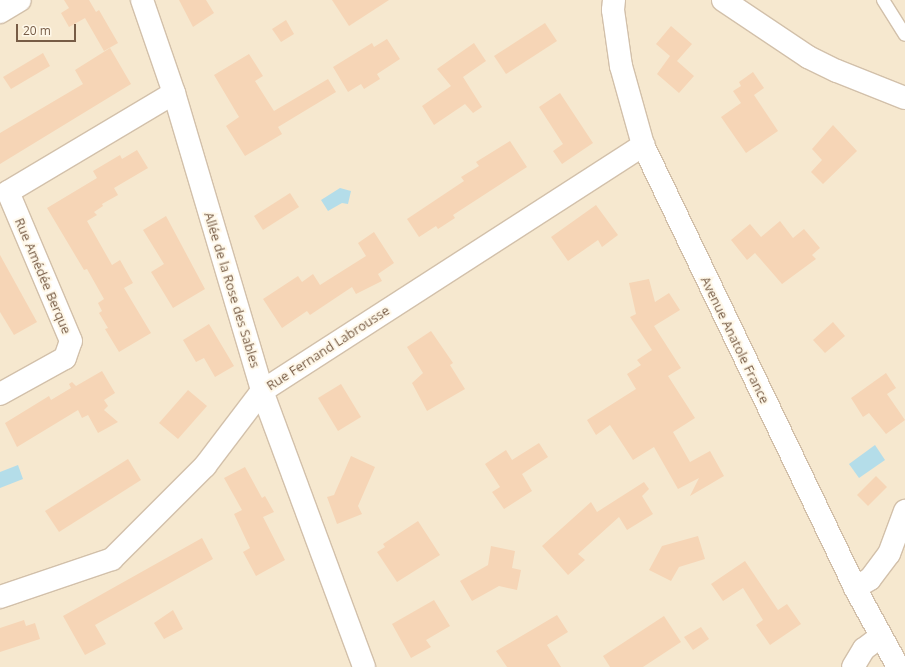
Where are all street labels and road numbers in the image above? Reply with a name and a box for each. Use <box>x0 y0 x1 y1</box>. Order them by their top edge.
street label: Allée de la Rose des Sables <box>201 210 263 370</box>
street label: Rue Amédée Berque <box>12 216 74 336</box>
street label: Avenue Anatole France <box>697 274 773 406</box>
street label: Rue Fernand Labrousse <box>264 302 392 394</box>

